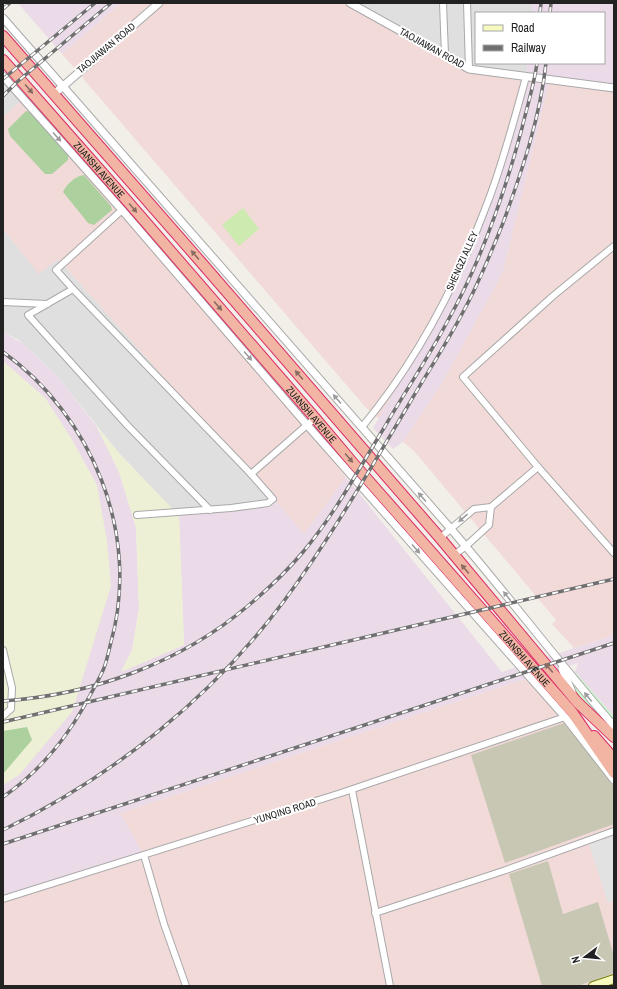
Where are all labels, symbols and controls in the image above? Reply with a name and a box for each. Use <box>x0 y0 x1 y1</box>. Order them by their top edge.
legend <box>475 12 605 64</box>
street label: TAOJIAWAN ROAD <box>74 20 138 76</box>
text: Road <box>511 20 535 36</box>
street label: TAOJIAWAN ROAD <box>397 25 467 71</box>
text: Railway <box>511 40 546 56</box>
one-way arrow <box>24 84 33 94</box>
one-way arrow <box>52 131 61 142</box>
street label: ZUANSHI AVENUE <box>71 139 128 200</box>
one-way arrow <box>129 202 138 213</box>
street label: SHENGZI ALLEY <box>443 229 481 293</box>
one-way arrow <box>191 250 200 260</box>
one-way arrow <box>214 301 223 311</box>
one-way arrow <box>243 351 252 362</box>
one-way arrow <box>294 369 303 380</box>
street label: ZUANSHI AVENUE <box>284 383 340 446</box>
one-way arrow <box>332 394 341 404</box>
one-way arrow <box>344 452 353 463</box>
one-way arrow <box>418 491 427 502</box>
one-way arrow <box>458 514 469 523</box>
one-way arrow <box>412 544 421 554</box>
one-way arrow <box>461 563 470 574</box>
one-way arrow <box>502 590 511 601</box>
street label: ZUANSHI AVENUE <box>497 627 553 689</box>
one-way arrow <box>544 663 553 674</box>
one-way arrow <box>584 691 593 702</box>
street label: YUNQING ROAD <box>252 795 318 827</box>
north arrow <box>565 937 605 977</box>
text: N <box>568 955 583 965</box>

